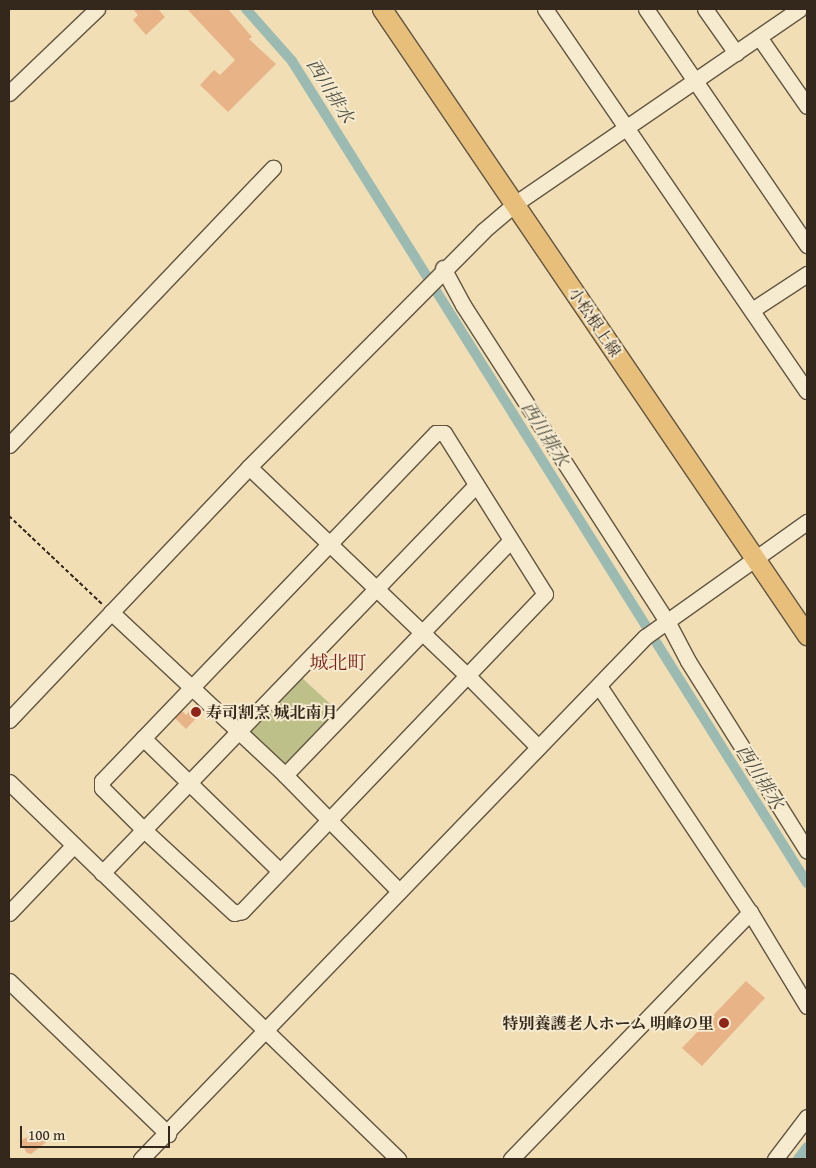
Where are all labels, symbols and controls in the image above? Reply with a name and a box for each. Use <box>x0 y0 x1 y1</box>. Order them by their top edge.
water label: 西川排水 <box>302 55 358 127</box>
street label: 小松根上線 <box>565 283 625 361</box>
water label: 西川排水 <box>517 398 573 470</box>
district label: 城北町 <box>310 652 366 674</box>
place label: 寿司割烹 城北南月 <box>206 702 338 722</box>
marker: 寿司割烹 城北南月 <box>190 706 202 718</box>
water label: 西川排水 <box>732 741 788 813</box>
place label: 特別養護老人ホーム 明峰の里 <box>502 1013 714 1033</box>
marker: 特別養護老人ホーム 明峰の里 <box>718 1017 730 1029</box>
scale bar <box>22 1116 172 1148</box>
text: 100 m <box>28 1124 65 1145</box>

